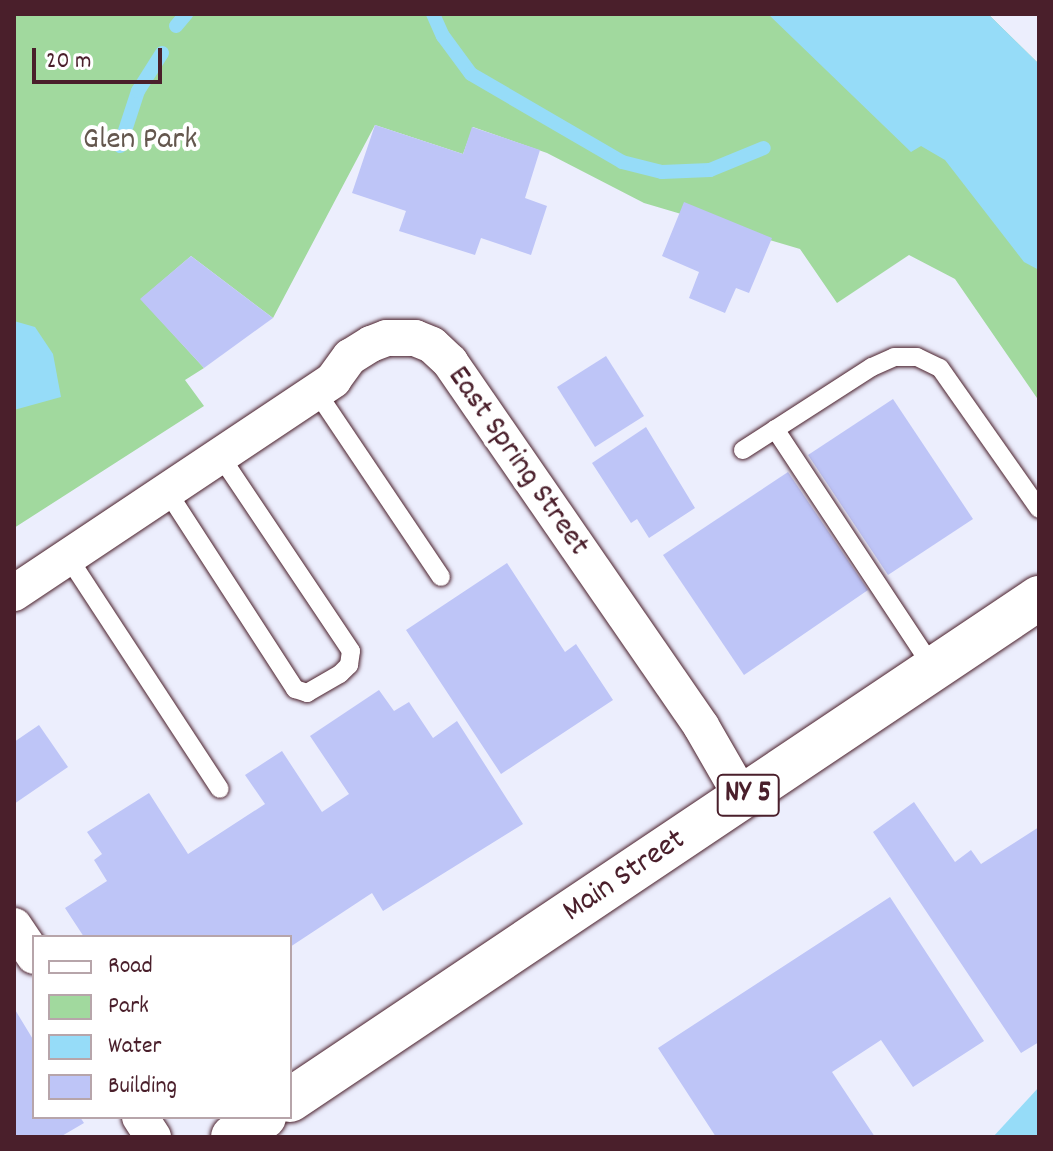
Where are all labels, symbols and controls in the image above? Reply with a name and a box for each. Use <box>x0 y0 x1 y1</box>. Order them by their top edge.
scale bar <box>36 32 166 82</box>
text: 20 m <box>46 45 92 79</box>
park label: Glen Park <box>83 122 197 160</box>
street label: East Spring Street <box>437 360 597 564</box>
road number: NY 5 <box>716 769 780 821</box>
street label: Main Street <box>556 822 694 932</box>
legend <box>32 935 292 1119</box>
text: Road <box>108 950 153 984</box>
text: Park <box>108 990 149 1024</box>
text: Water <box>108 1030 161 1064</box>
text: Building <box>108 1070 177 1104</box>

